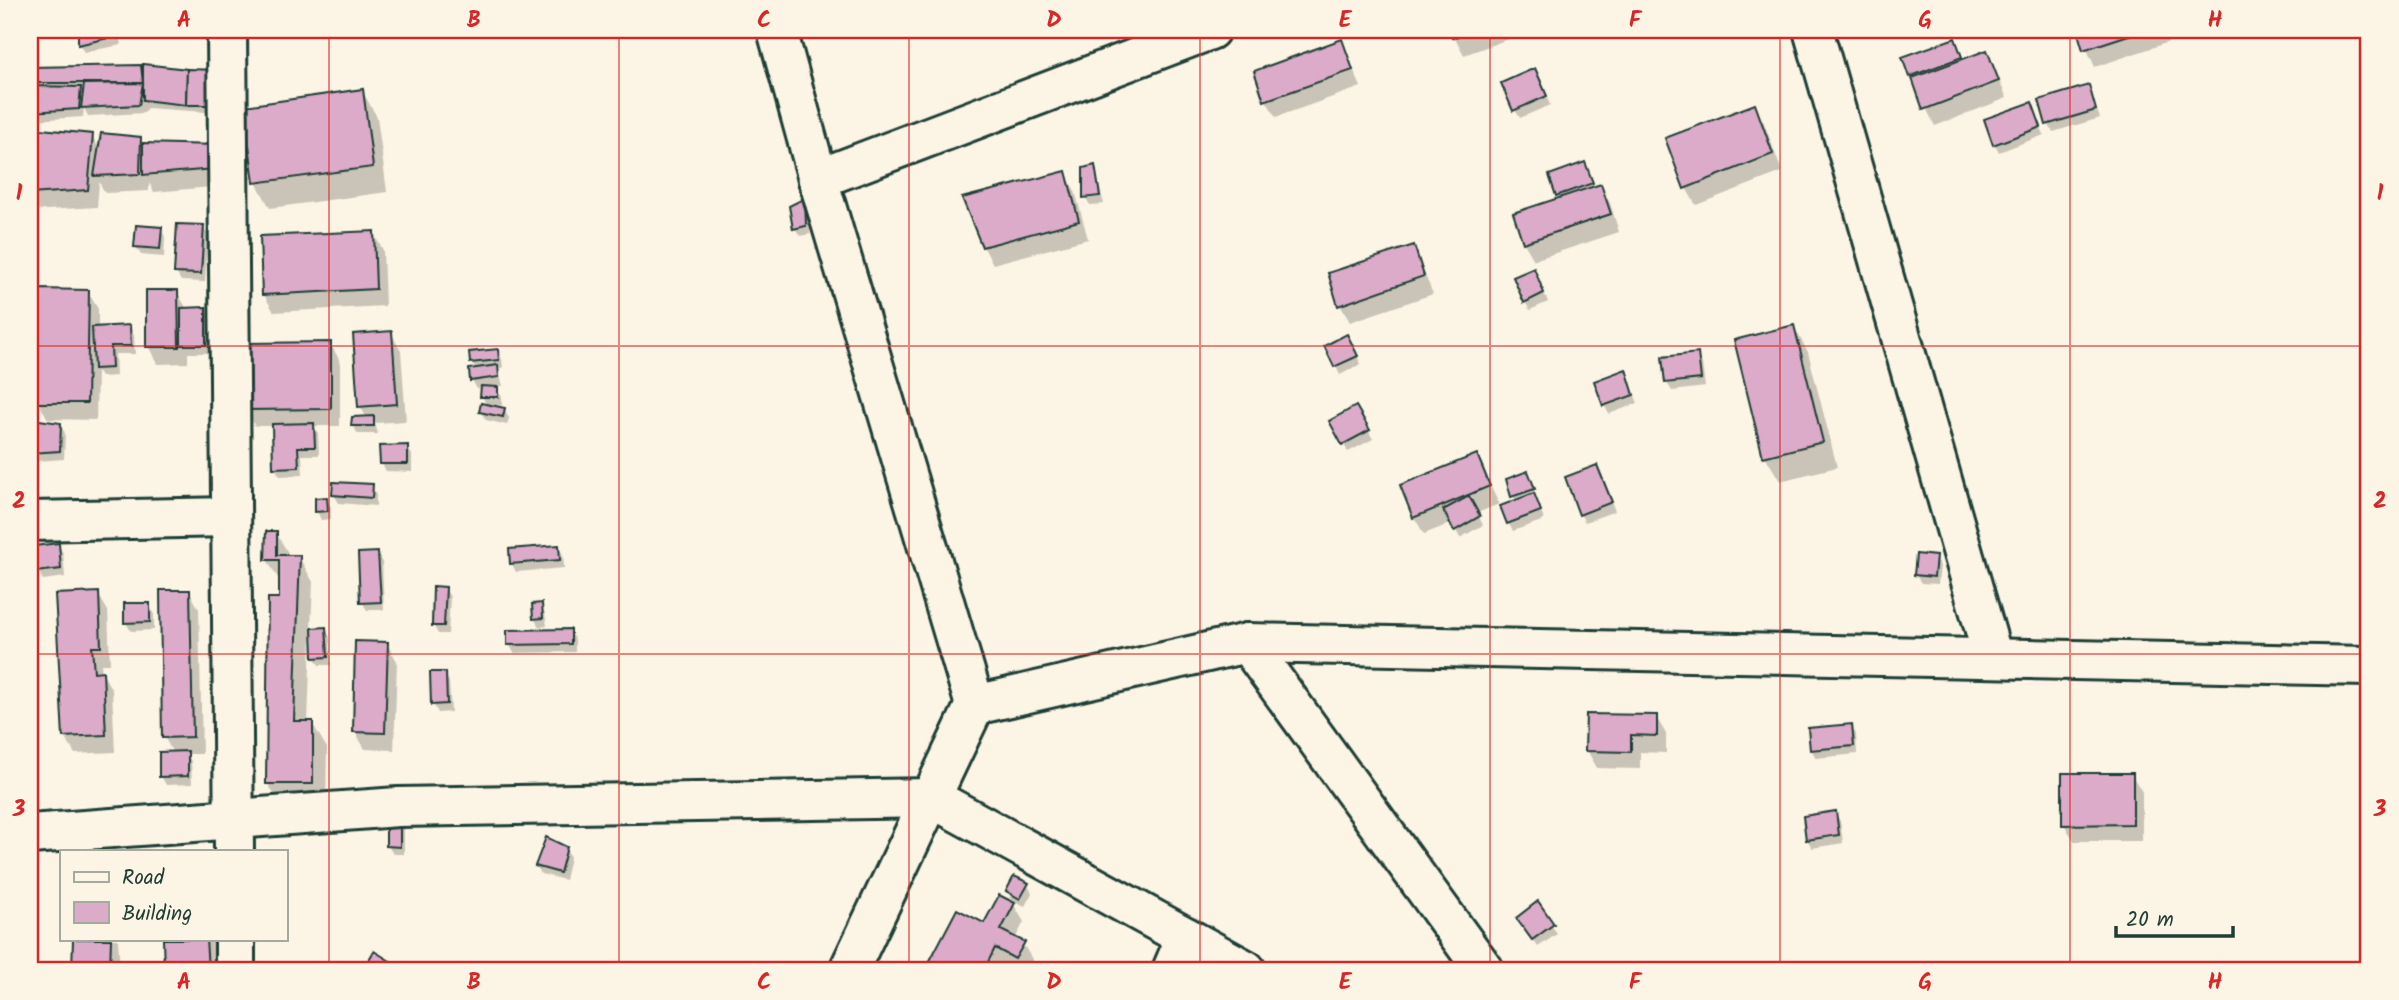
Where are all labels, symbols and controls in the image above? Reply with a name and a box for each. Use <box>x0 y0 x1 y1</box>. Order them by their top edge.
text: A <box>177 3 191 39</box>
text: B <box>467 3 481 39</box>
text: C <box>757 3 771 39</box>
text: D <box>1046 3 1062 39</box>
text: E <box>1339 3 1353 39</box>
text: F <box>1629 3 1643 39</box>
text: G <box>1918 3 1932 39</box>
text: H <box>2208 3 2223 39</box>
text: 1 <box>16 176 23 212</box>
text: 1 <box>2377 176 2384 212</box>
text: 2 <box>12 484 26 520</box>
text: 2 <box>2373 484 2387 520</box>
text: 3 <box>12 792 26 828</box>
text: 3 <box>2373 792 2387 828</box>
legend <box>60 850 287 940</box>
text: Road <box>122 862 165 895</box>
scale bar <box>2116 895 2233 939</box>
text: Building <box>122 898 192 931</box>
text: 20 m <box>2126 904 2174 937</box>
text: A <box>177 965 191 1000</box>
text: B <box>467 965 481 1000</box>
text: C <box>757 965 771 1000</box>
text: D <box>1046 965 1062 1000</box>
text: E <box>1339 965 1353 1000</box>
text: F <box>1629 965 1643 1000</box>
text: G <box>1918 965 1932 1000</box>
text: H <box>2208 965 2223 1000</box>

